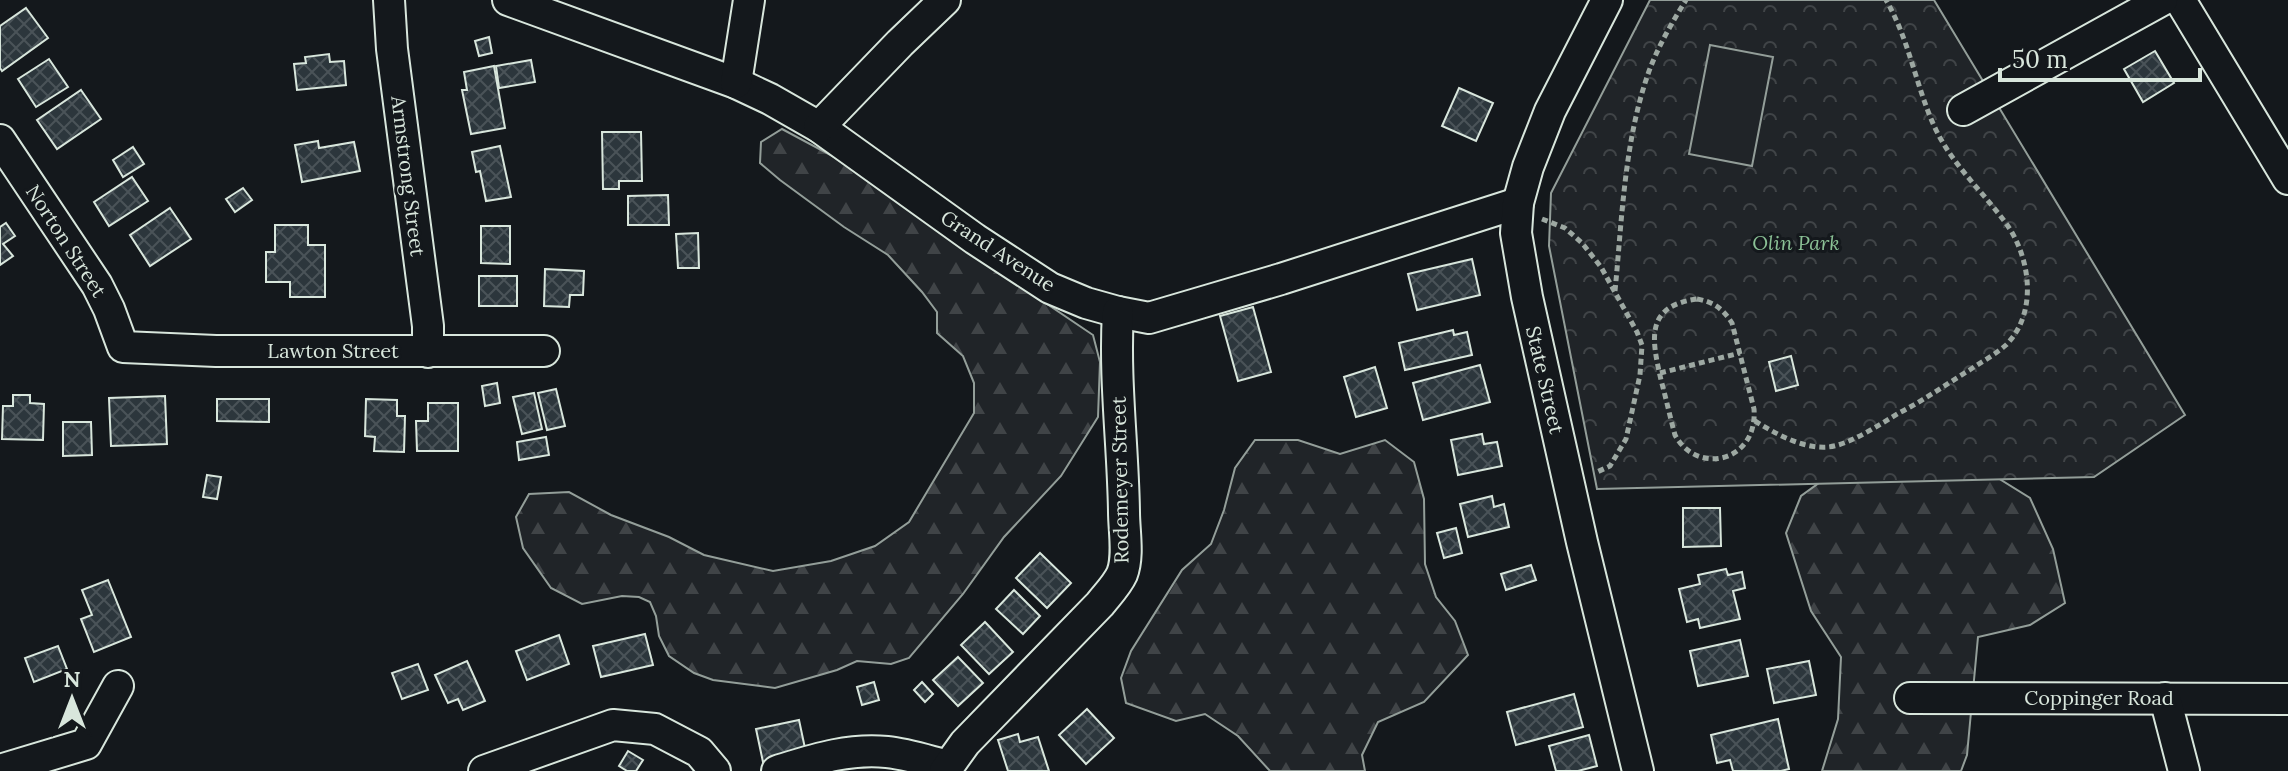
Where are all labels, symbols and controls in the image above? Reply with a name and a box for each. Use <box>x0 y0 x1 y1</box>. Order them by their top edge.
scale bar <box>2000 32 2200 82</box>
text: 50 m <box>2012 44 2068 75</box>
street label: Armstrong Street <box>386 93 431 258</box>
street label: Norton Street <box>21 180 112 302</box>
street label: Grand Avenue <box>936 204 1060 297</box>
park label: Olin Park <box>1752 230 1840 255</box>
street label: State Street <box>1521 324 1570 436</box>
street label: Lawton Street <box>267 338 399 363</box>
street label: Rodemeyer Street <box>1106 396 1133 564</box>
north arrow <box>32 659 112 739</box>
text: N <box>63 665 81 693</box>
street label: Coppinger Road <box>2024 685 2174 710</box>

